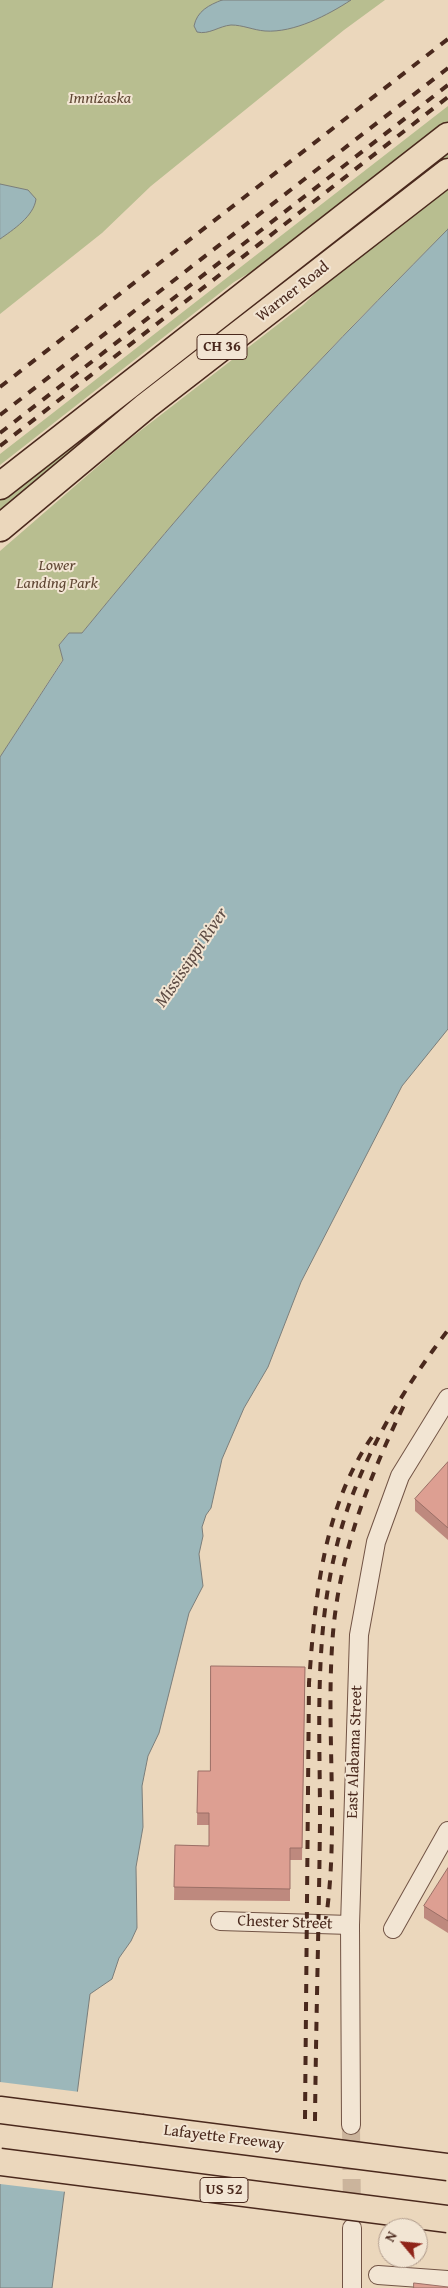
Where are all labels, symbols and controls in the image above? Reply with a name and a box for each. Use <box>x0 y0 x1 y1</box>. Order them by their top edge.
park label: Imniżaska <box>69 89 131 109</box>
street label: Warner Road <box>253 258 333 326</box>
road number: CH 36 <box>197 334 247 360</box>
park label: Lower Landing Park <box>16 556 98 594</box>
water label: Mississippi River <box>151 904 233 1012</box>
street label: East Alabama Street <box>343 1685 367 1819</box>
street label: Chester Street <box>237 1912 333 1934</box>
street label: Lafayette Freeway <box>163 2121 285 2155</box>
road number: US 52 <box>200 2178 248 2202</box>
north arrow <box>378 2218 428 2268</box>
text: N <box>380 2228 402 2245</box>

